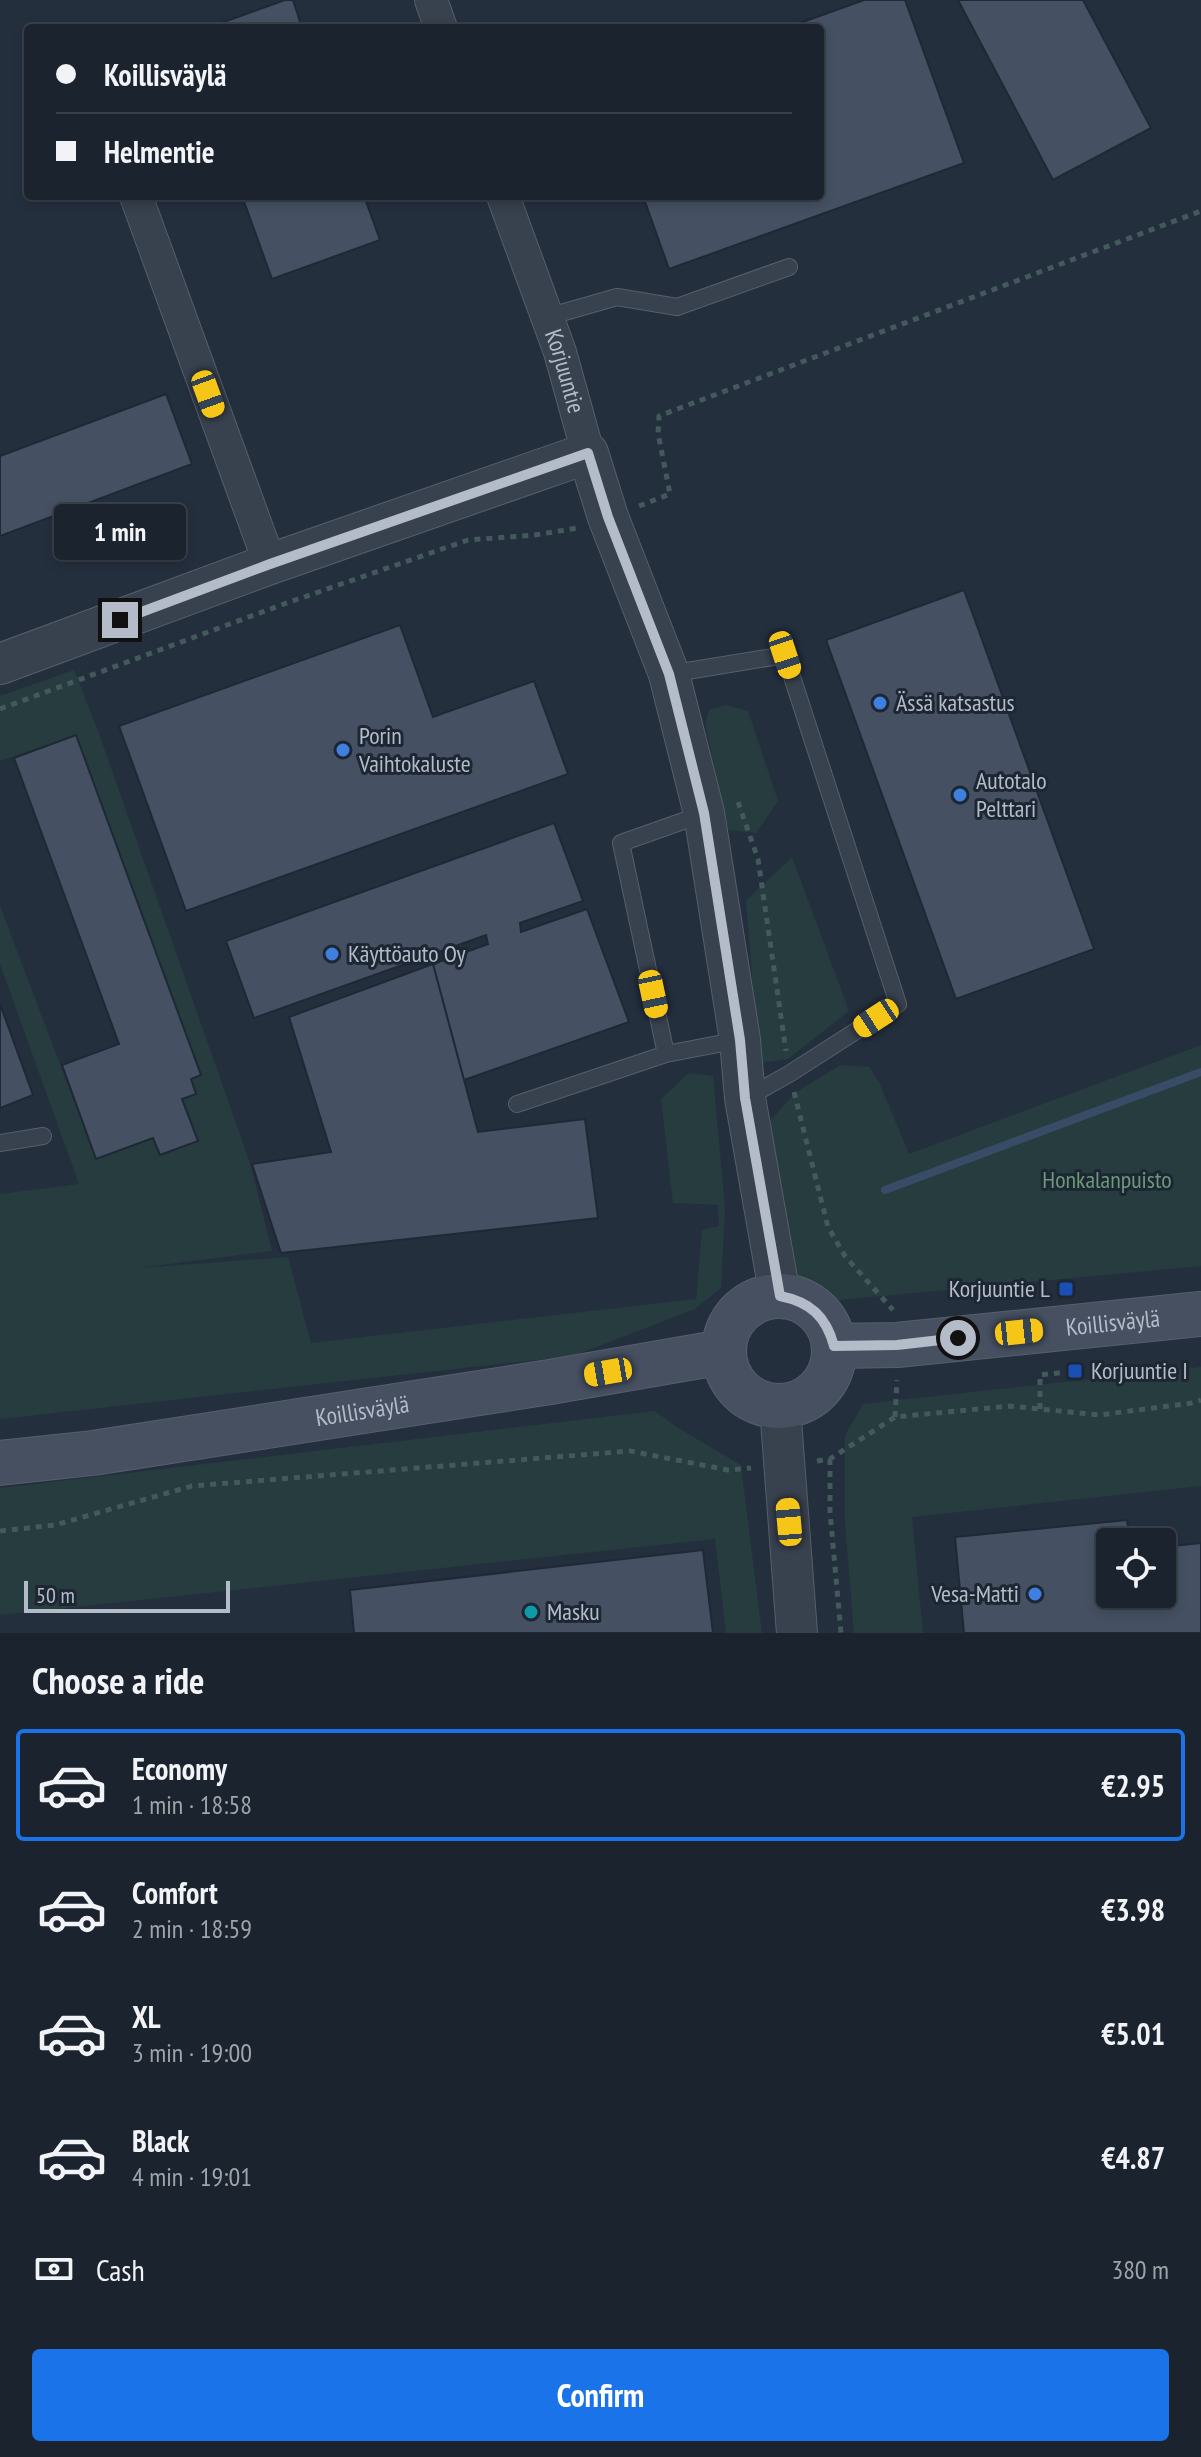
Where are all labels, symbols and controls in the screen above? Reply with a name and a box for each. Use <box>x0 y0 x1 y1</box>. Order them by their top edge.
text: Koillisväylä <box>104 55 226 94</box>
text: Helmentie <box>104 132 215 171</box>
street label: Korjuuntie <box>538 325 592 417</box>
car <box>189 367 227 421</box>
callout: 1 min <box>54 504 186 560</box>
text: 1 min <box>94 515 146 548</box>
route end <box>102 602 138 638</box>
car <box>766 628 804 682</box>
place label: Ässä katsastus <box>896 687 1015 718</box>
marker: Ässä katsastus <box>871 694 889 712</box>
place label: Porin Vaihtokaluste <box>358 720 471 779</box>
marker: Porin Vaihtokaluste <box>334 741 352 759</box>
place label: Autotalo Pelttari <box>976 765 1047 824</box>
marker: Autotalo Pelttari <box>951 786 969 804</box>
place label: Käyttöauto Oy <box>348 938 466 969</box>
marker: Käyttöauto Oy <box>323 945 341 963</box>
car <box>636 968 670 1020</box>
car <box>849 995 903 1041</box>
park label: Honkalanpuisto <box>1042 1164 1172 1195</box>
place label: Korjuuntie L <box>949 1273 1050 1304</box>
marker: Korjuuntie L <box>1057 1280 1075 1298</box>
street label: Koillisväylä <box>1064 1302 1161 1343</box>
car <box>994 1318 1044 1346</box>
route start <box>940 1320 976 1356</box>
place label: Korjuuntie I <box>1091 1355 1188 1386</box>
car <box>582 1356 634 1388</box>
marker: Korjuuntie I <box>1066 1362 1084 1380</box>
street label: Koillisväylä <box>313 1388 411 1433</box>
car <box>775 1497 803 1547</box>
map controls <box>1096 1528 1176 1608</box>
button: locate <box>1096 1528 1176 1608</box>
scale bar <box>24 1577 230 1613</box>
place label: Vesa-Matti <box>930 1578 1019 1609</box>
text: 50 m <box>36 1581 75 1609</box>
marker: Vesa-Matti <box>1026 1585 1044 1603</box>
place label: Masku <box>547 1596 600 1627</box>
marker: Masku <box>522 1603 540 1621</box>
text: Choose a ride <box>32 1657 204 1704</box>
icon: car <box>36 1749 108 1821</box>
text: Economy <box>132 1749 227 1788</box>
text: €2.95 <box>1101 1766 1165 1805</box>
text: 1 min · 18:58 <box>132 1788 252 1821</box>
icon: car <box>36 1873 108 1945</box>
text: Comfort <box>132 1873 218 1912</box>
text: €3.98 <box>1101 1890 1165 1929</box>
text: 2 min · 18:59 <box>132 1912 252 1945</box>
icon: car <box>36 1997 108 2069</box>
text: XL <box>132 1997 161 2036</box>
text: €5.01 <box>1101 2014 1165 2053</box>
text: 3 min · 19:00 <box>132 2036 252 2069</box>
icon: car <box>36 2121 108 2193</box>
text: Black <box>132 2121 189 2160</box>
text: €4.87 <box>1101 2138 1165 2177</box>
text: 4 min · 19:01 <box>132 2160 252 2193</box>
icon: cash <box>32 2247 76 2291</box>
text: Cash <box>96 2250 145 2289</box>
text: 380 m <box>1111 2253 1169 2286</box>
button: Confirm <box>32 2349 1169 2441</box>

